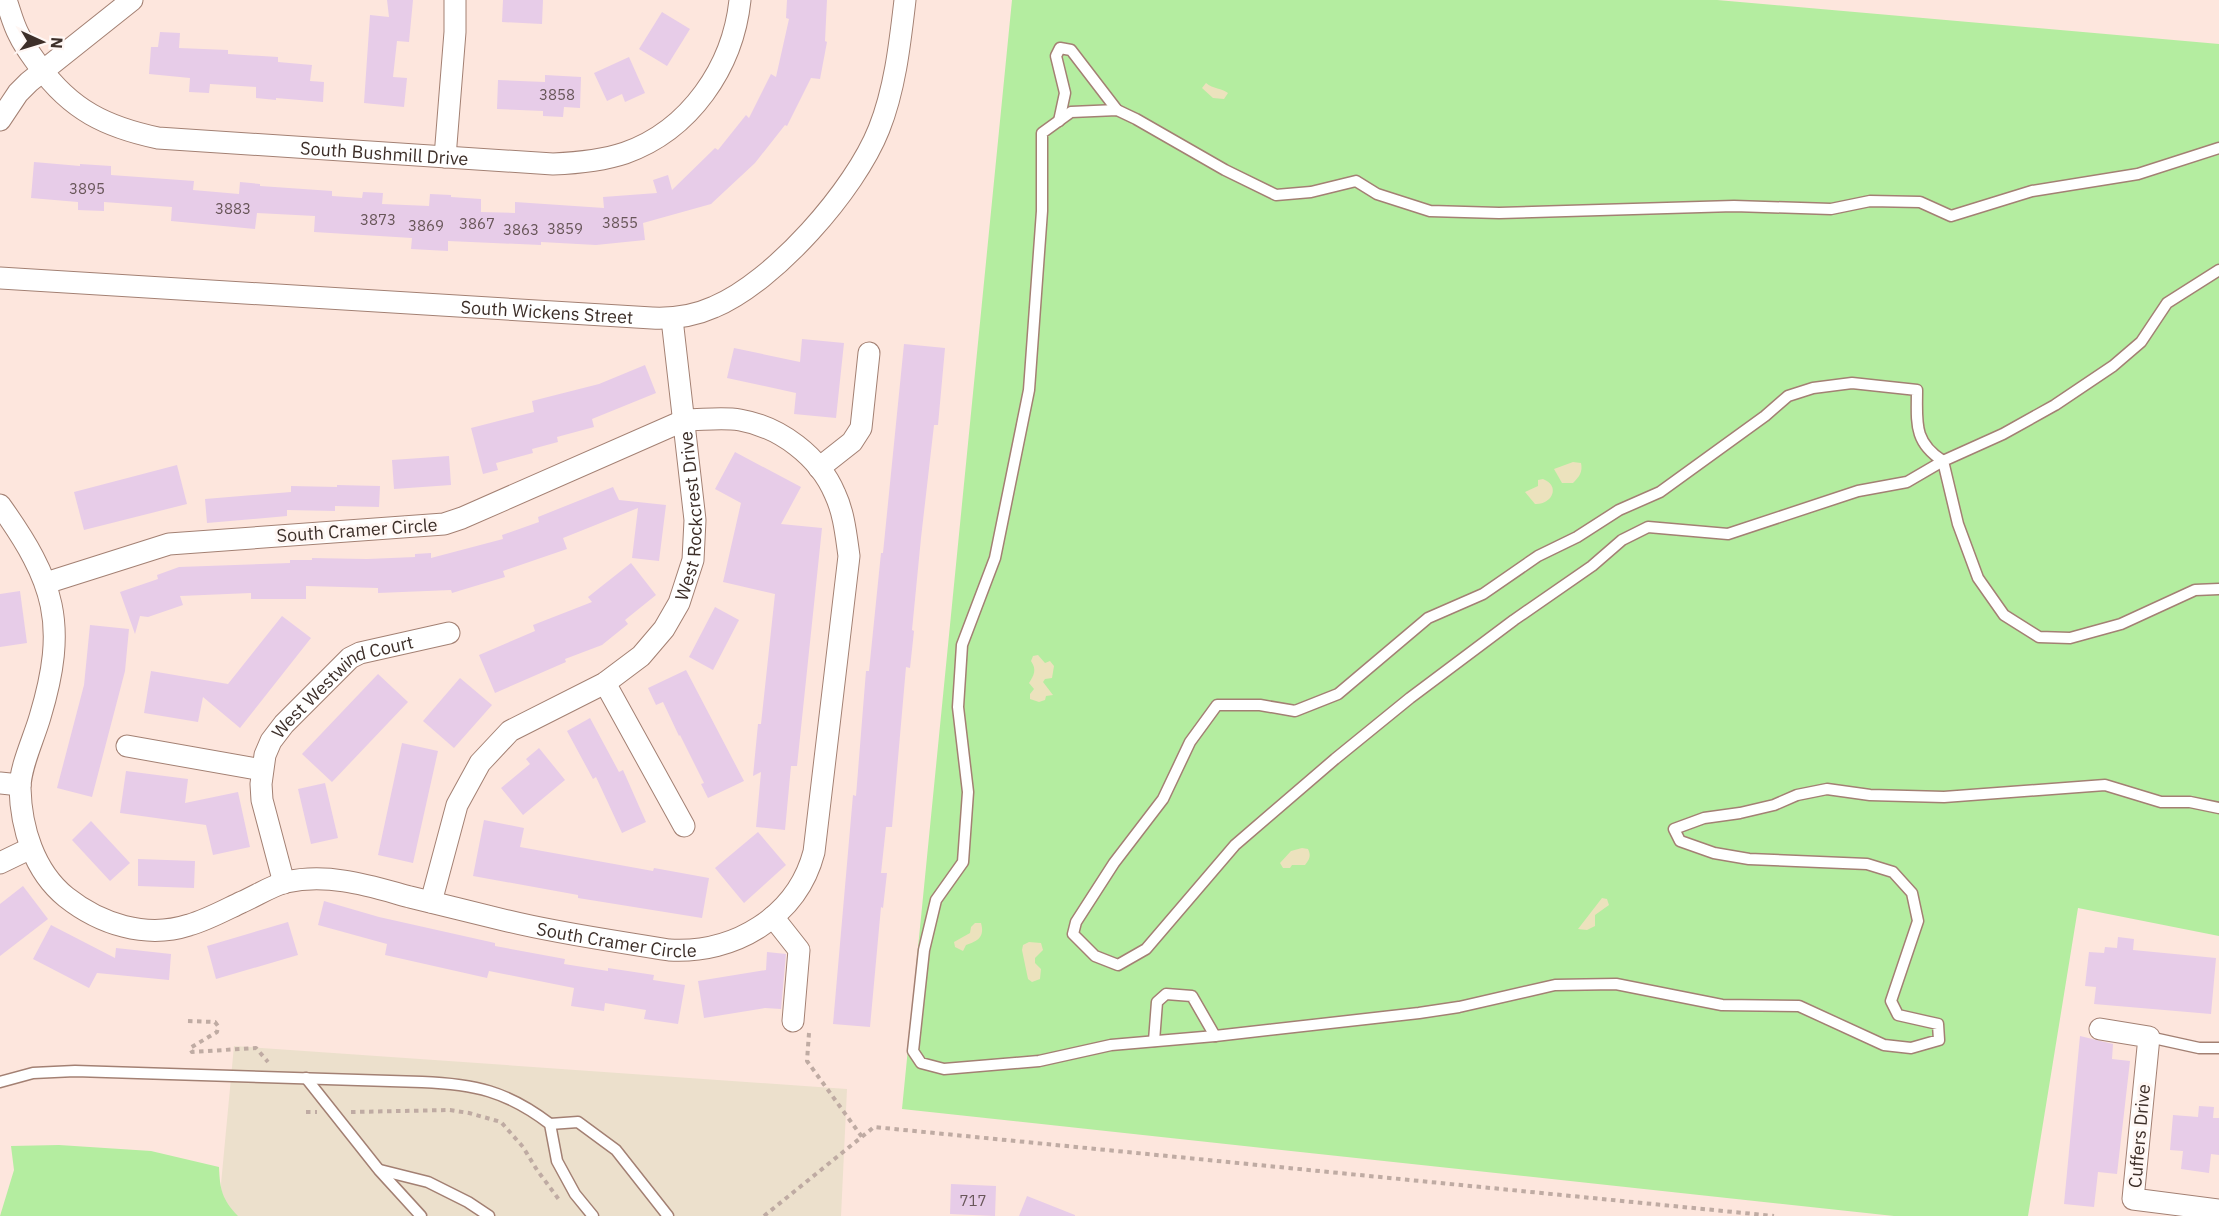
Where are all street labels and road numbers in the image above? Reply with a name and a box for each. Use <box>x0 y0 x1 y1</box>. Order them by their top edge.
street label: South Bushmill Drive <box>299 136 469 170</box>
street label: South Wickens Street <box>460 295 634 328</box>
street label: West Rockcrest Drive <box>669 430 707 603</box>
street label: South Cramer Circle <box>276 513 438 547</box>
street label: West Westwind Court <box>266 630 416 742</box>
street label: South Cramer Circle <box>535 916 698 962</box>
street label: Cuffers Drive <box>2123 1083 2155 1189</box>

